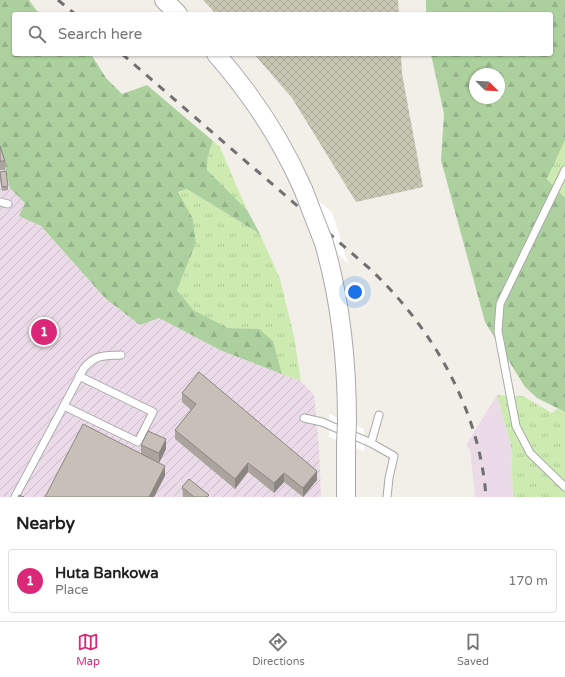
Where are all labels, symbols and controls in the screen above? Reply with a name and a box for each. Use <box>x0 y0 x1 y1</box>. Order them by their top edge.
search box <box>12 12 553 56</box>
icon: search <box>26 23 48 45</box>
text: Search here <box>58 25 142 43</box>
north arrow <box>469 68 505 104</box>
your location <box>345 282 365 302</box>
pin: 1 <box>31 317 57 347</box>
text: Nearby <box>16 513 75 534</box>
text: Huta Bankowa <box>55 564 159 582</box>
text: 1 <box>26 573 34 589</box>
text: 170 m <box>508 573 548 589</box>
text: Place <box>55 582 88 598</box>
tab: Map <box>76 631 100 668</box>
tab: Directions <box>252 631 305 668</box>
tab: Saved <box>457 631 489 668</box>

